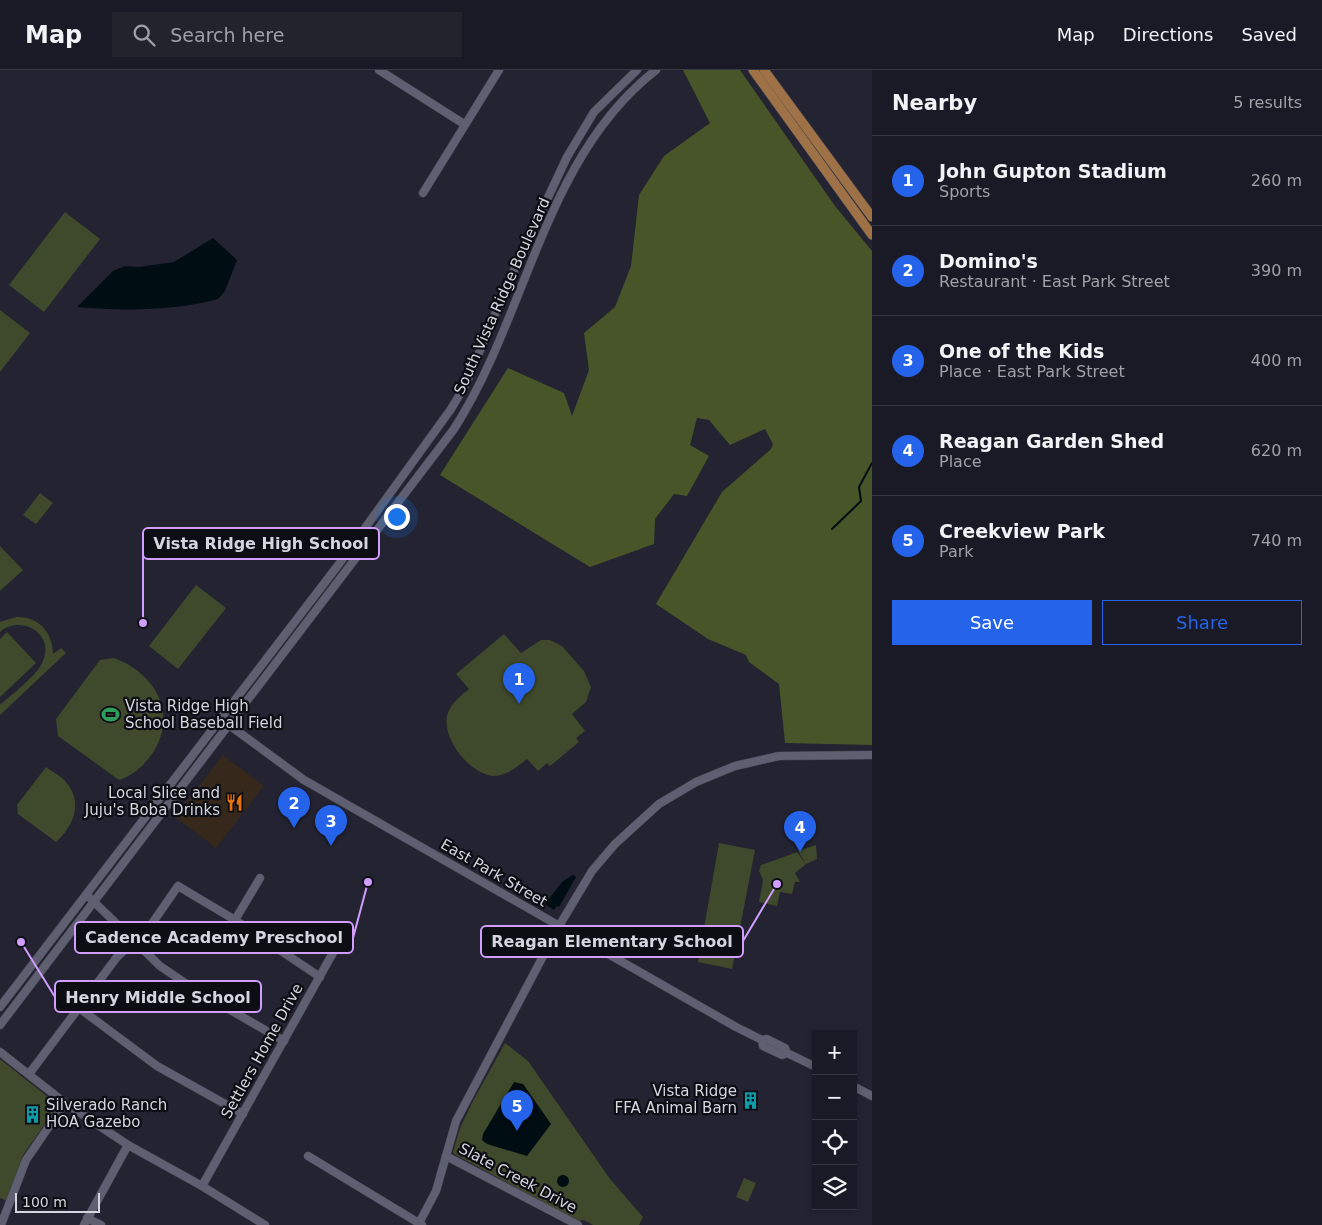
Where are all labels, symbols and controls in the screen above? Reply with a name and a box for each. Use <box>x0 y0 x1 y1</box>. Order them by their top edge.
search box <box>112 12 462 57</box>
text: Map <box>25 21 82 49</box>
icon: search <box>130 21 158 49</box>
text: Search here <box>170 24 284 46</box>
text: Map <box>1057 24 1095 45</box>
text: Directions <box>1123 24 1213 45</box>
text: Saved <box>1241 24 1297 45</box>
text: Nearby <box>892 91 977 115</box>
text: 5 results <box>1233 93 1302 112</box>
text: John Gupton Stadium <box>939 160 1167 182</box>
text: 1 <box>902 171 914 190</box>
text: 260 m <box>1251 171 1302 190</box>
text: Sports <box>939 182 990 201</box>
street label: South Vista Ridge Boulevard <box>450 195 554 397</box>
text: Domino's <box>939 250 1038 272</box>
text: 2 <box>902 261 914 280</box>
text: 390 m <box>1251 261 1302 280</box>
text: Restaurant · East Park Street <box>939 272 1170 291</box>
text: One of the Kids <box>939 340 1104 362</box>
text: 3 <box>902 351 914 370</box>
text: 400 m <box>1251 351 1302 370</box>
text: Place · East Park Street <box>939 362 1125 381</box>
text: Reagan Garden Shed <box>939 430 1164 452</box>
text: 4 <box>902 441 914 460</box>
text: 620 m <box>1251 441 1302 460</box>
text: Place <box>939 452 982 471</box>
your location <box>384 504 410 530</box>
text: Creekview Park <box>939 520 1105 542</box>
callout: Vista Ridge High School <box>143 528 379 559</box>
text: 5 <box>902 531 914 550</box>
text: 740 m <box>1251 531 1302 550</box>
text: Vista Ridge High School <box>153 534 369 553</box>
text: Park <box>939 542 974 561</box>
button: Save <box>892 600 1092 645</box>
button: Share <box>1102 600 1302 645</box>
pin: 1 <box>503 663 535 704</box>
place label: Vista Ridge High School Baseball Field <box>125 697 283 732</box>
sports icon: Vista Ridge High School Baseball Field <box>101 705 121 725</box>
place label: Local Slice and Juju's Boba Drinks <box>84 784 220 819</box>
pin: 2 <box>278 787 310 828</box>
restaurant icon: Local Slice and Juju's Boba Drinks <box>224 792 244 812</box>
pin: 3 <box>315 805 347 846</box>
pin: 4 <box>784 811 816 852</box>
street label: East Park Street <box>438 835 551 911</box>
callout: Cadence Academy Preschool <box>75 922 353 953</box>
callout: Reagan Elementary School <box>481 926 743 957</box>
text: Cadence Academy Preschool <box>85 928 343 947</box>
text: Reagan Elementary School <box>491 932 733 951</box>
street label: Settlers Home Drive <box>217 980 307 1122</box>
callout: Henry Middle School <box>55 981 261 1012</box>
text: Henry Middle School <box>65 988 251 1007</box>
map controls <box>812 1030 857 1210</box>
button: + <box>812 1030 857 1075</box>
button: − <box>812 1075 857 1120</box>
place label: Vista Ridge FFA Animal Barn <box>615 1082 737 1117</box>
pin: 5 <box>501 1090 533 1131</box>
building icon: Vista Ridge FFA Animal Barn <box>741 1090 761 1110</box>
place label: Silverado Ranch HOA Gazebo <box>46 1096 167 1131</box>
building icon: Silverado Ranch HOA Gazebo <box>22 1104 42 1124</box>
button: locate <box>812 1120 857 1165</box>
street label: Slate Creek Drive <box>456 1139 580 1217</box>
button: layers <box>812 1165 857 1210</box>
scale bar <box>15 1190 100 1213</box>
text: 100 m <box>22 1194 67 1210</box>

